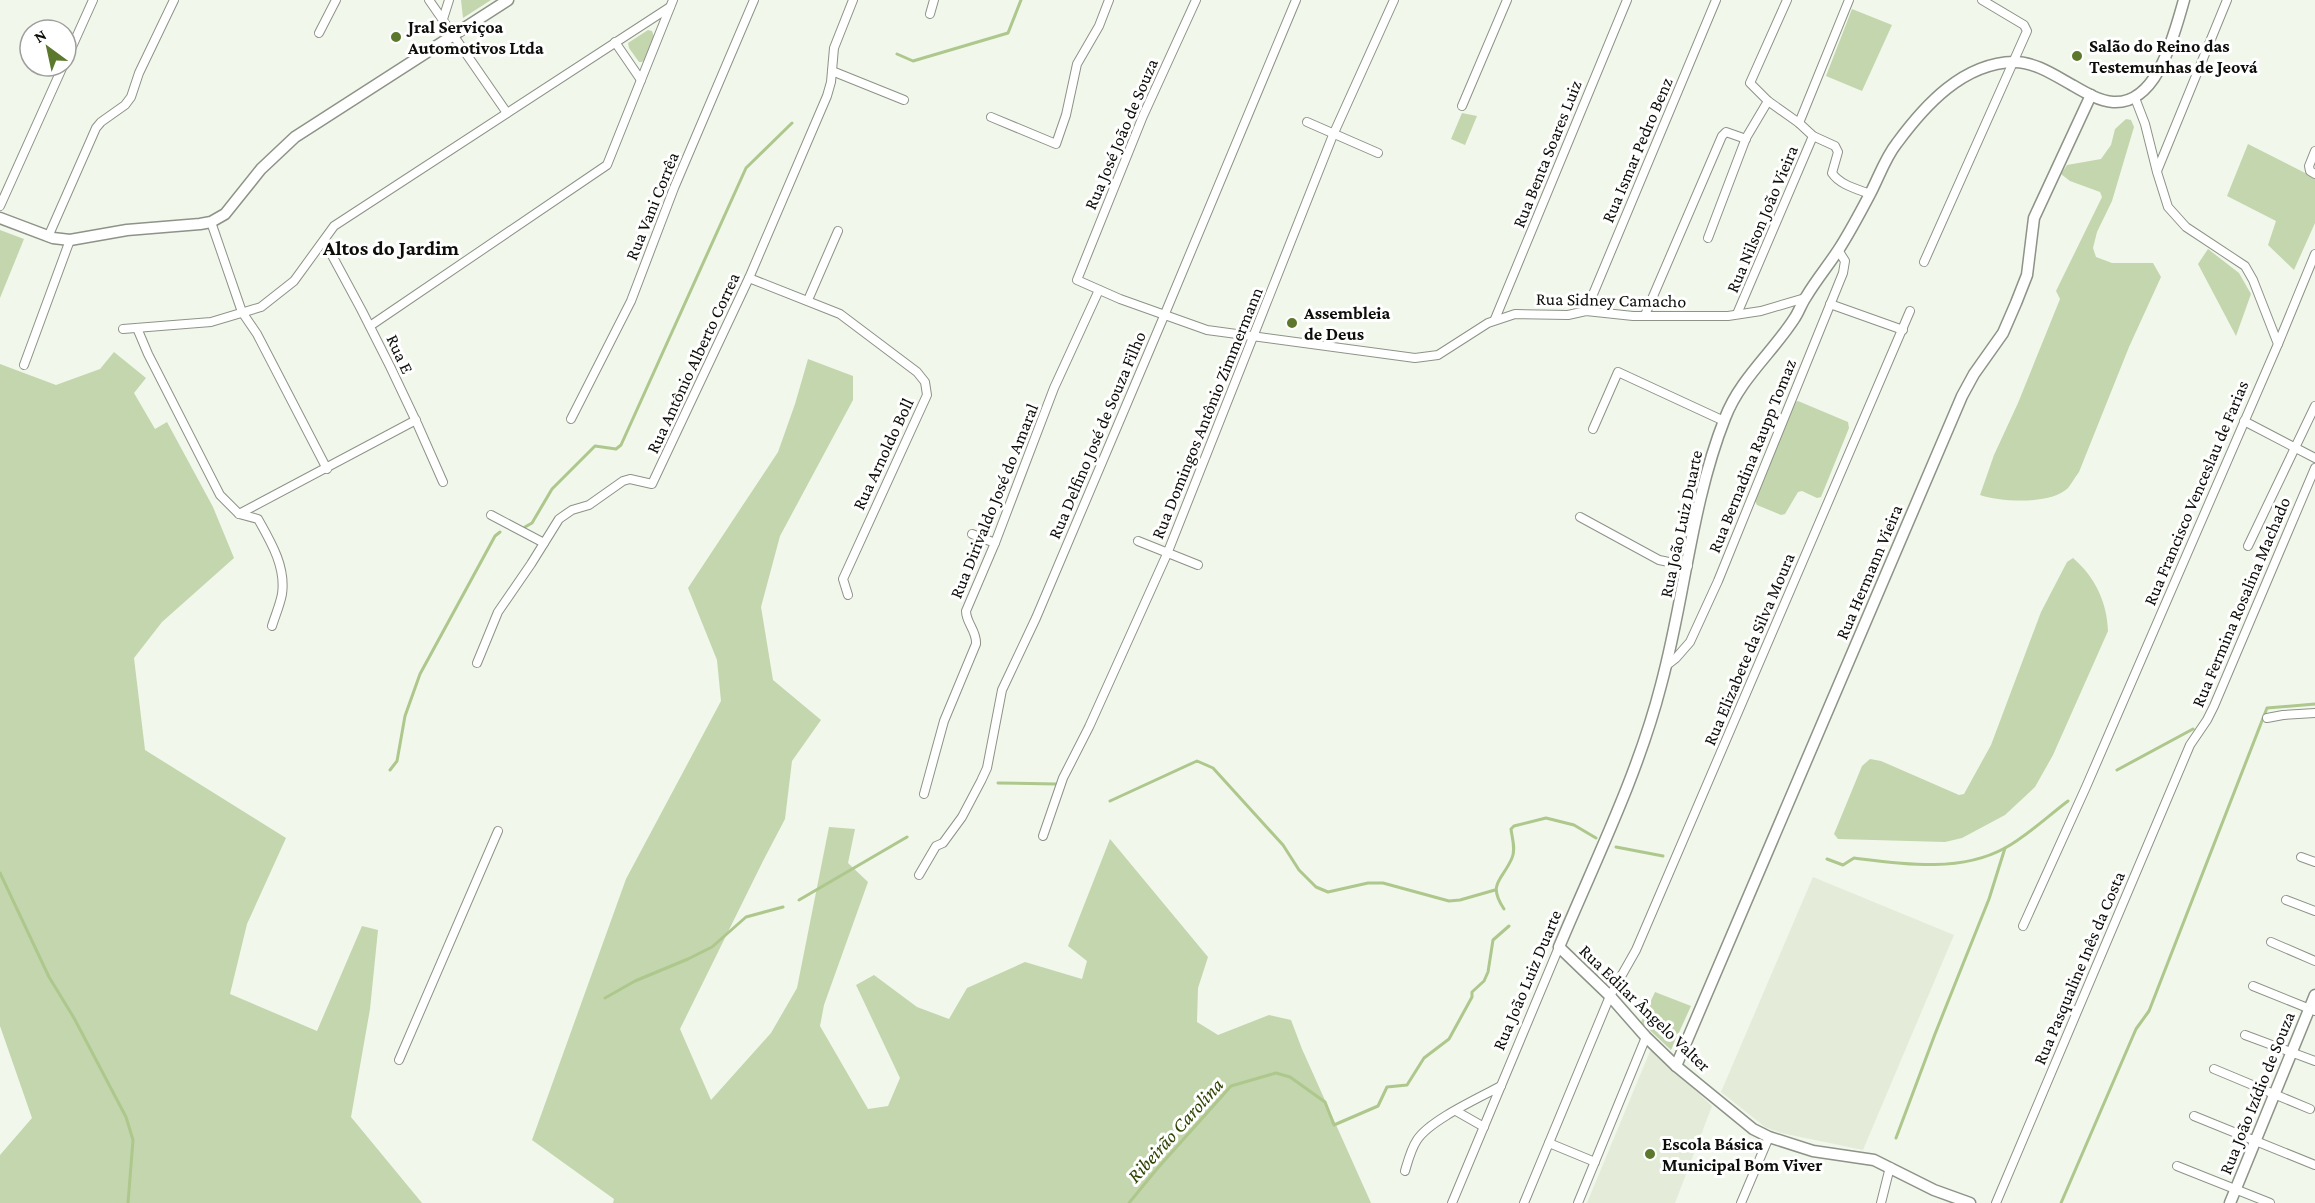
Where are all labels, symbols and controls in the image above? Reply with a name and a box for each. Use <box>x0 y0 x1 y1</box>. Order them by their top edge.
place label: Jral Serviçoa Automotivos Ltda <box>406 17 544 58</box>
north arrow <box>18 18 78 78</box>
text: N <box>31 26 49 46</box>
marker: Jral Serviçoa Automotivos Ltda <box>389 30 403 44</box>
place label: Salão do Reino das Testemunhas de Jeová <box>2089 36 2258 77</box>
marker: Salão do Reino das Testemunhas de Jeová <box>2070 49 2084 63</box>
street label: Rua José João de Souza <box>1080 55 1162 213</box>
street label: Rua Ismar Pedro Benz <box>1597 74 1677 225</box>
street label: Rua Benta Soares Luiz <box>1508 77 1586 230</box>
street label: Rua Nilson João Vieira <box>1722 142 1802 296</box>
street label: Rua Vani Corrêa <box>621 149 683 263</box>
district label: Altos do Jardim <box>322 236 459 260</box>
street label: Rua Antônio Alberto Correa <box>642 269 744 457</box>
street label: Rua Domingos Antônio Zimmermann <box>1147 284 1267 542</box>
street label: Rua Sidney Camacho <box>1536 289 1686 311</box>
place label: Assembleia de Deus <box>1303 303 1391 344</box>
marker: Assembleia de Deus <box>1285 316 1299 330</box>
street label: Rua Delfino José de Souza Filho <box>1044 328 1150 542</box>
street label: Rua E <box>382 331 418 377</box>
street label: Rua Bernadina Raupp Tomaz <box>1704 356 1800 556</box>
street label: Rua Francisco Venceslau de Farias <box>2139 378 2253 608</box>
street label: Rua Arnoldo Boll <box>848 395 918 513</box>
street label: Rua Dirivaldo José do Amaral <box>946 400 1042 601</box>
street label: Rua João Luiz Duarte <box>1656 448 1706 599</box>
street label: Rua Fermina Rosalina Machado <box>2188 494 2294 710</box>
street label: Rua Hermann Vieira <box>1832 502 1906 642</box>
street label: Rua Elizabete da Silva Moura <box>1699 550 1799 748</box>
street label: Rua Pasqualine Inês da Costa <box>2029 868 2129 1068</box>
street label: Rua João Luiz Duarte <box>1488 907 1566 1053</box>
street label: Rua Edilar Ângelo Valter <box>1575 940 1715 1076</box>
street label: Rua João Izídio de Souza <box>2215 1009 2299 1177</box>
water label: Ribeirão Carolina <box>1122 1073 1228 1187</box>
place label: Escola Básica Municipal Bom Viver <box>1662 1134 1822 1175</box>
marker: Escola Básica Municipal Bom Viver <box>1643 1147 1657 1161</box>

